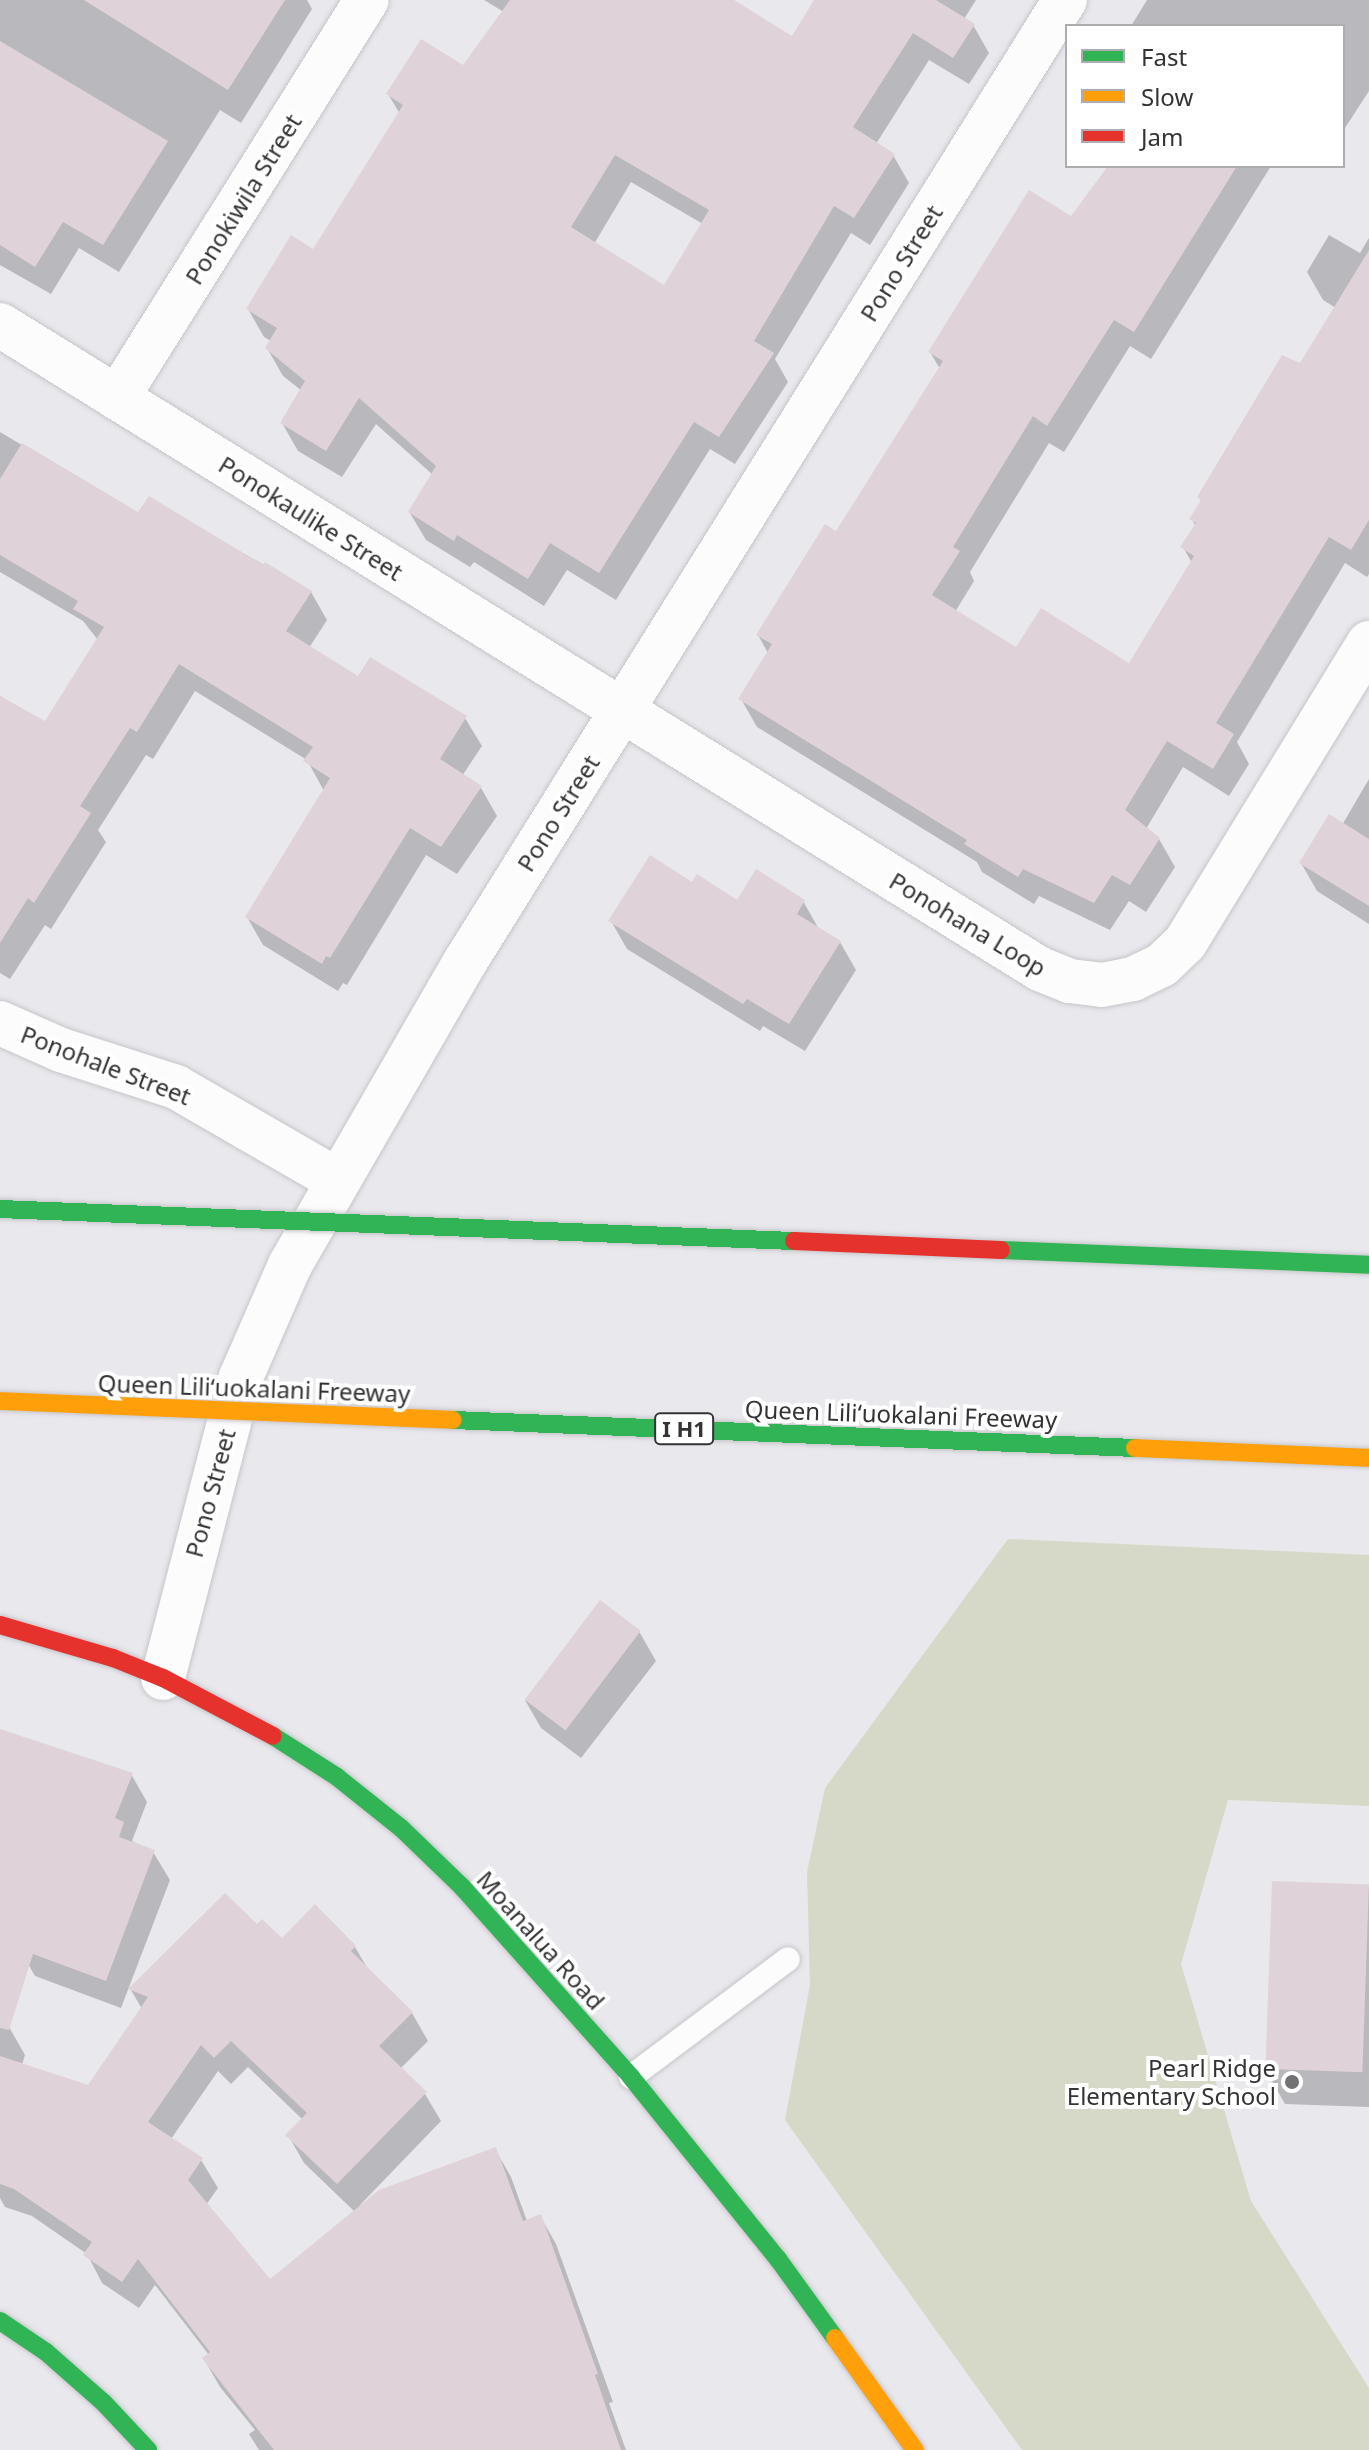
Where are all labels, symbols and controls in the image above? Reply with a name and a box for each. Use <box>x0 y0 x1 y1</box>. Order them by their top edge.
legend <box>1065 24 1345 168</box>
text: Fast <box>1141 40 1187 73</box>
text: Slow <box>1141 80 1193 113</box>
street label: Ponokiwila Street <box>179 109 307 289</box>
text: Jam <box>1141 120 1183 153</box>
street label: Pono Street <box>854 200 948 326</box>
street label: Ponokaulike Street <box>214 450 408 586</box>
street label: Pono Street <box>511 750 605 876</box>
street label: Ponohana Loop <box>884 866 1052 982</box>
street label: Ponohale Street <box>17 1019 195 1111</box>
street label: Queen Liliʻuokalani Freeway <box>97 1368 411 1408</box>
street label: Queen Liliʻuokalani Freeway <box>744 1394 1058 1434</box>
road number: I H1 <box>654 1411 714 1447</box>
street label: Pono Street <box>179 1426 241 1560</box>
street label: Moanalua Road <box>471 1865 611 2015</box>
place label: Pearl Ridge Elementary School <box>1067 2054 1276 2110</box>
marker: Pearl Ridge Elementary School <box>1283 2073 1301 2091</box>

